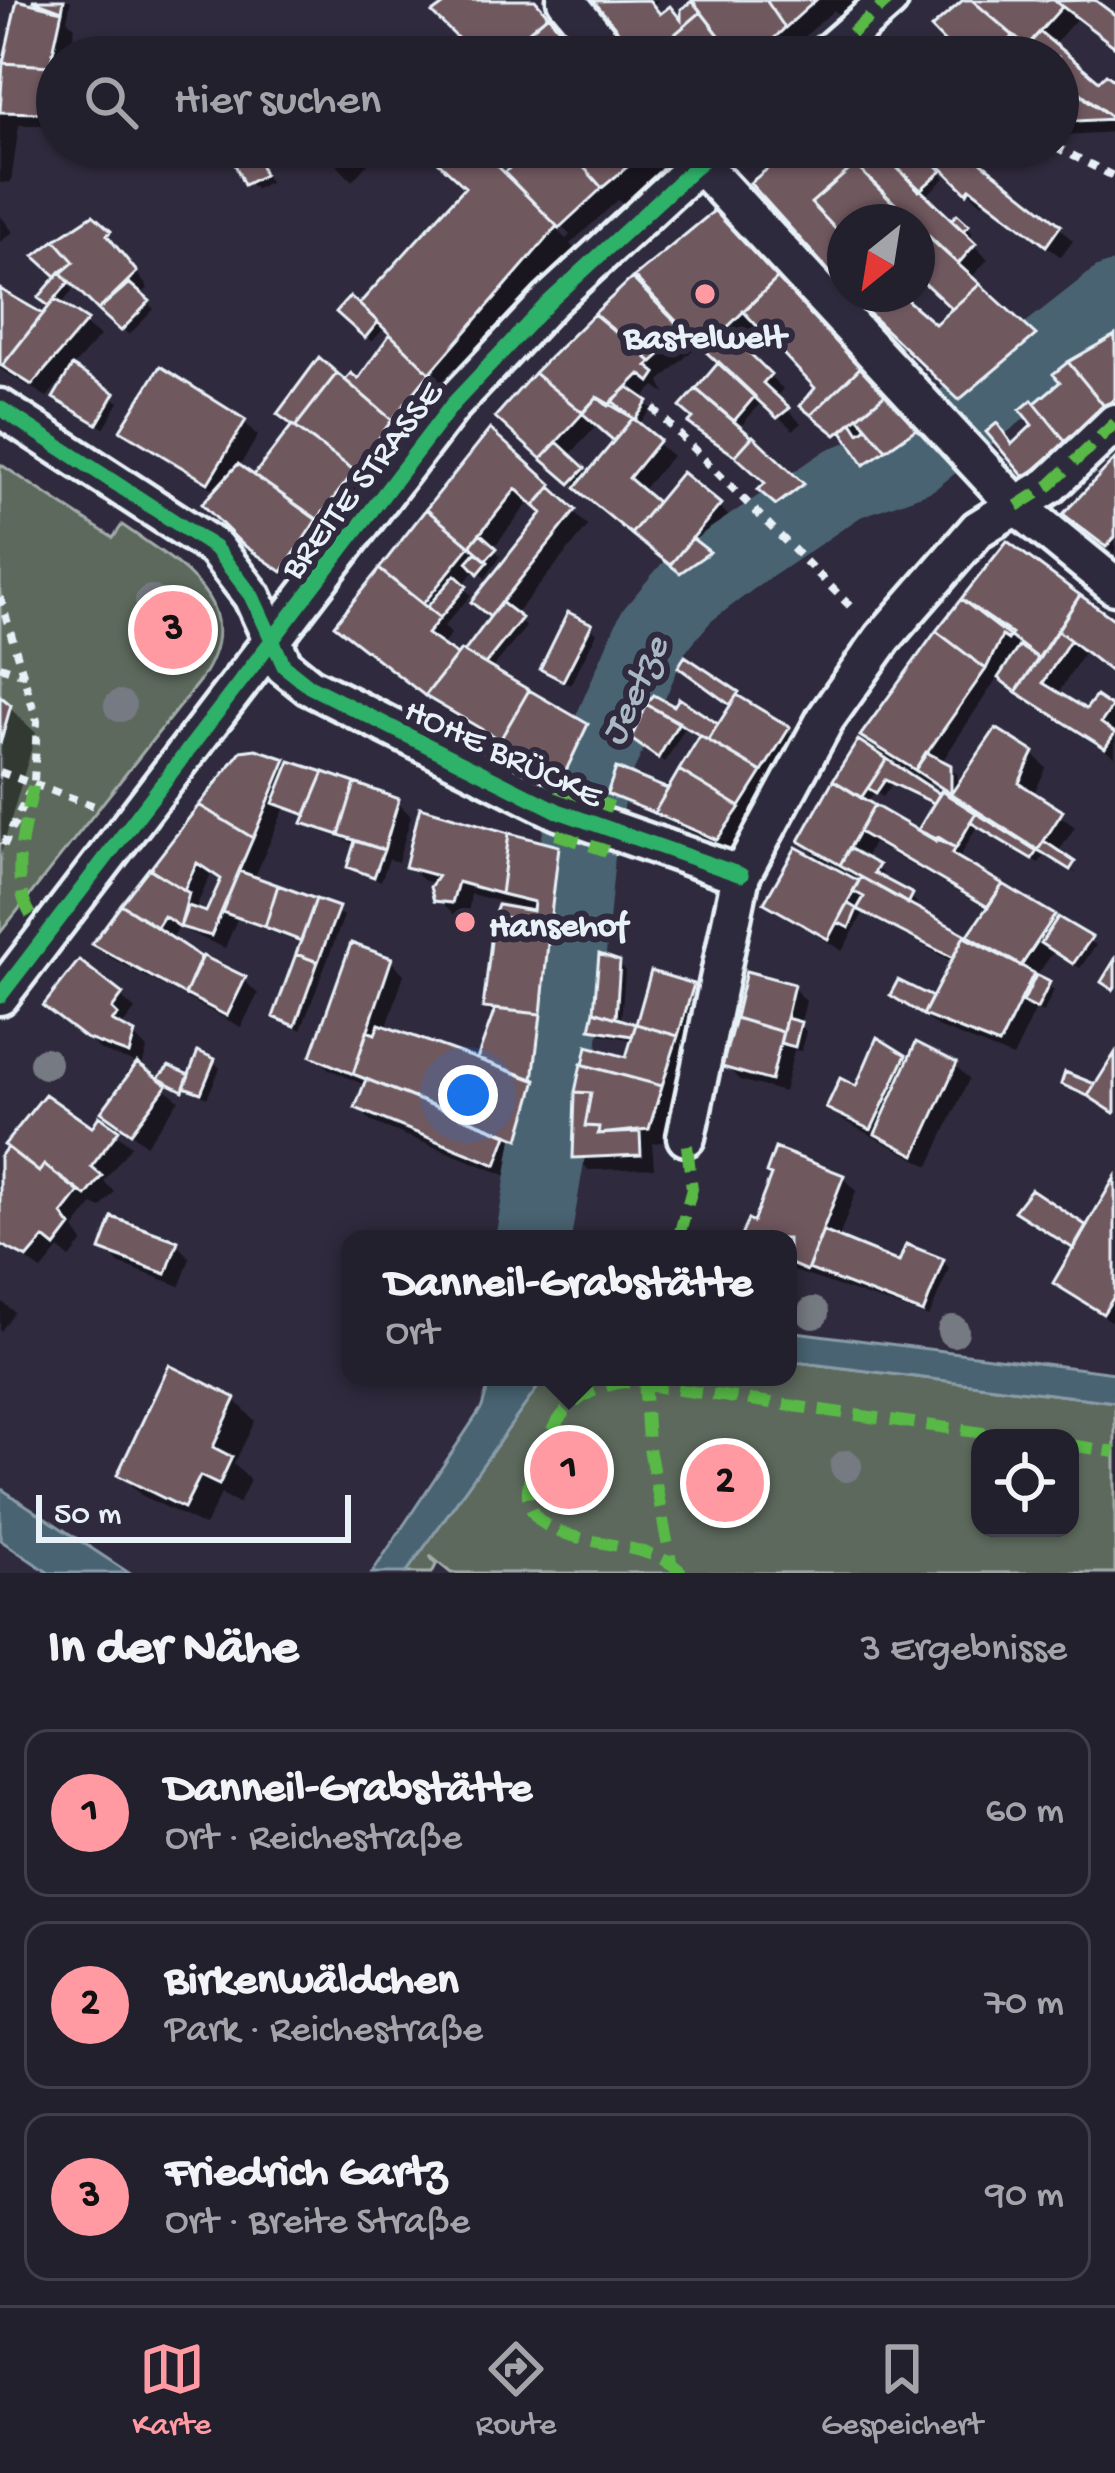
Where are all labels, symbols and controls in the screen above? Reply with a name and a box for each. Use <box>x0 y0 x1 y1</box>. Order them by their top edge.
search box <box>36 36 1079 168</box>
icon: search <box>78 69 144 135</box>
text: Hier suchen <box>174 76 381 129</box>
north arrow <box>827 204 935 312</box>
marker: Bastelwelt <box>692 281 718 307</box>
place label: Bastelwelt <box>623 319 789 362</box>
street label: BREITE STRASSE <box>273 373 456 590</box>
pin: 3 <box>134 585 212 675</box>
water label: Jeetze <box>592 629 683 753</box>
street label: HOHE BRÜCKE <box>396 691 610 821</box>
place label: Hansehof <box>489 907 630 950</box>
marker: Hansehof <box>452 909 478 935</box>
your location <box>438 1065 498 1125</box>
popup <box>341 1230 797 1386</box>
text: Danneil-Grabstätte <box>385 1259 753 1312</box>
text: Ort <box>385 1312 439 1358</box>
pin: 1 <box>530 1425 608 1515</box>
map controls <box>971 1429 1079 1537</box>
button: locate <box>971 1429 1079 1537</box>
pin: 2 <box>686 1438 764 1528</box>
scale bar <box>36 1489 351 1542</box>
text: 50 m <box>54 1497 121 1535</box>
text: In der Nähe <box>48 1621 298 1681</box>
text: 3 Ergebnisse <box>861 1628 1067 1674</box>
text: Danneil-Grabstätte <box>165 1764 532 1817</box>
text: 1 <box>82 1790 98 1836</box>
text: 60 m <box>985 1790 1064 1836</box>
text: Ort · Reichestraße <box>165 1817 462 1863</box>
text: Birkenwäldchen <box>165 1956 459 2009</box>
text: 2 <box>80 1982 100 2028</box>
text: 70 m <box>985 1982 1064 2028</box>
text: Park · Reichestraße <box>165 2009 483 2055</box>
text: Friedrich Gartz <box>165 2148 447 2201</box>
text: 3 <box>80 2174 100 2220</box>
text: 90 m <box>985 2174 1064 2220</box>
text: Ort · Breite Straße <box>165 2201 470 2247</box>
tab: Karte <box>132 2336 211 2446</box>
tab: Route <box>476 2336 556 2446</box>
tab: Gespeichert <box>821 2336 983 2446</box>

